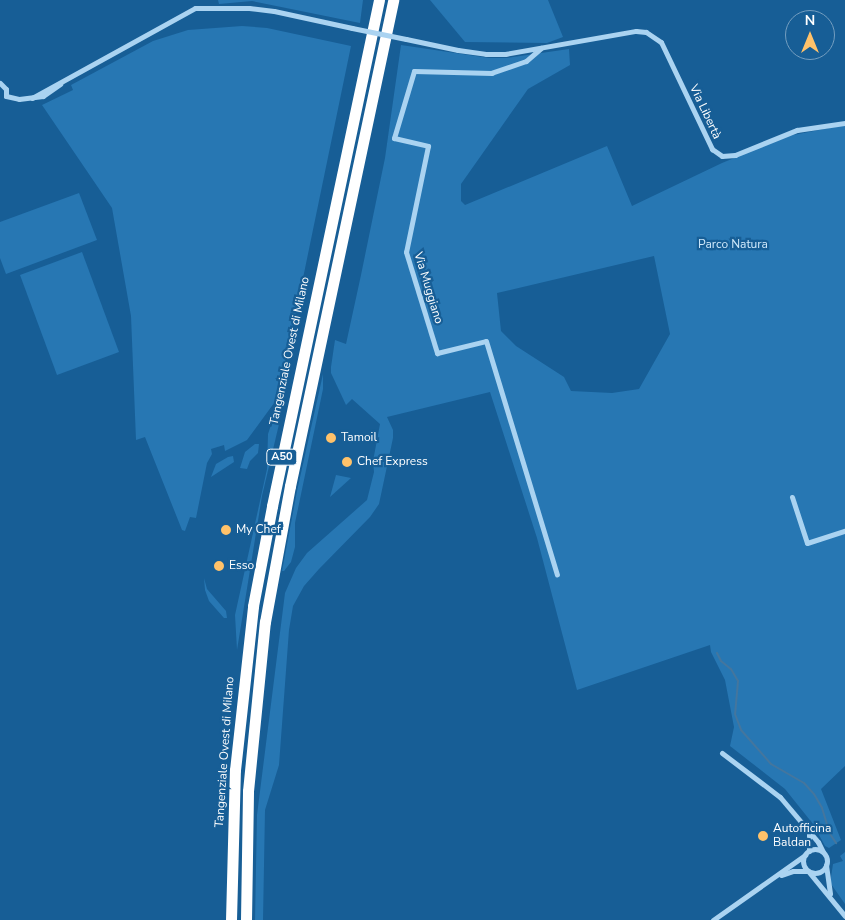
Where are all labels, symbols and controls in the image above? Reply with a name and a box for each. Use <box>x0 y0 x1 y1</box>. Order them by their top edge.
north arrow <box>785 10 835 60</box>
text: N <box>805 11 815 30</box>
street label: Via Libertà <box>686 83 724 141</box>
park label: Parco Natura <box>698 238 768 252</box>
street label: Via Muggiano <box>410 250 446 326</box>
street label: Tangenziale Ovest di Milano <box>267 275 313 427</box>
place label: Tamoil <box>341 431 377 445</box>
marker: Tamoil <box>325 432 337 444</box>
road number: A50 <box>266 448 298 466</box>
place label: Chef Express <box>357 455 428 469</box>
marker: Chef Express <box>341 456 353 468</box>
place label: My Chef <box>236 523 281 537</box>
marker: My Chef <box>220 524 232 536</box>
place label: Esso <box>229 559 254 573</box>
marker: Esso <box>213 560 225 572</box>
street label: Tangenziale Ovest di Milano <box>213 676 237 828</box>
place label: Autofficina Baldan <box>773 822 831 850</box>
marker: Autofficina Baldan <box>757 830 769 842</box>

